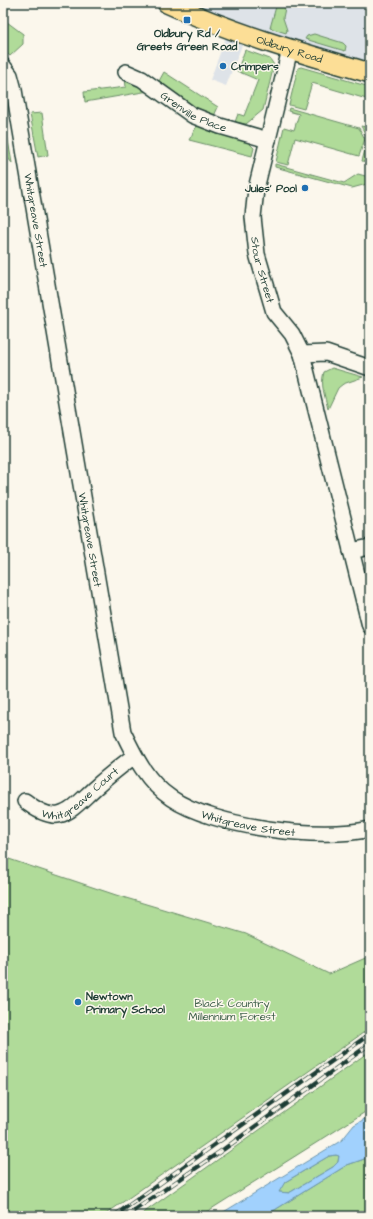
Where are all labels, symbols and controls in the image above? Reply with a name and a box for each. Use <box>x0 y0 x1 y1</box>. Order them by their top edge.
marker: Oldbury Rd / Greets Green Road <box>182 15 192 25</box>
place label: Oldbury Rd / Greets Green Road <box>137 26 238 54</box>
street label: Oldbury Road <box>255 32 325 67</box>
place label: Crimpers <box>231 59 279 75</box>
marker: Crimpers <box>218 61 228 71</box>
street label: Grenville Place <box>157 88 228 136</box>
street label: Whitgreave Street <box>20 172 51 269</box>
place label: Jules' Pool <box>244 181 297 196</box>
marker: Jules' Pool <box>300 183 310 193</box>
street label: Stour Street <box>247 236 278 305</box>
street label: Whitgreave Street <box>74 491 105 588</box>
street label: Whitgreave Court <box>39 764 122 823</box>
street label: Whitgreave Street <box>199 807 296 840</box>
place label: Newtown Primary School <box>86 989 165 1019</box>
park label: Black Country Millennium Forest <box>188 996 276 1024</box>
marker: Newtown Primary School <box>73 997 83 1007</box>

